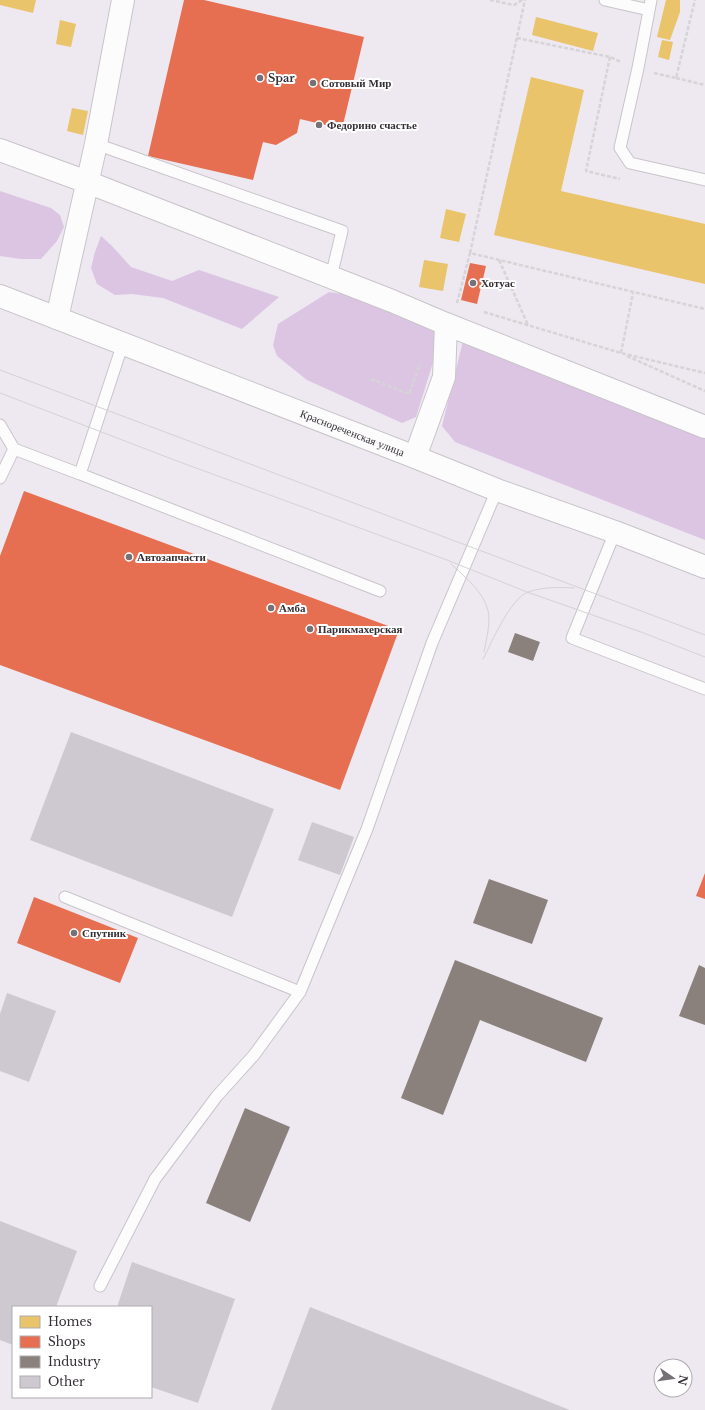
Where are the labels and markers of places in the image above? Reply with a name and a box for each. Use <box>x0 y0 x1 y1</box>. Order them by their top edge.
place label: Spar <box>268 71 295 85</box>
marker: Spar <box>255 73 265 83</box>
place label: Сотовый Мир <box>321 76 391 90</box>
marker: Сотовый Мир <box>308 78 318 88</box>
place label: Федорино счастье <box>327 118 417 132</box>
marker: Федорино счастье <box>314 120 324 130</box>
place label: Хотуас <box>481 276 515 290</box>
marker: Хотуас <box>468 278 478 288</box>
place label: Автозапчасти <box>137 550 206 564</box>
marker: Автозапчасти <box>124 552 134 562</box>
place label: Амба <box>279 601 306 615</box>
marker: Амба <box>266 603 276 613</box>
place label: Парикмахерская <box>318 622 403 636</box>
marker: Парикмахерская <box>305 624 315 634</box>
place label: Спутник <box>82 926 127 940</box>
marker: Спутник <box>69 928 79 938</box>

